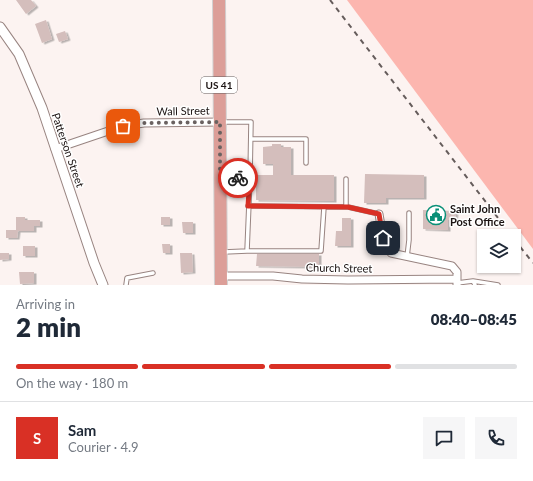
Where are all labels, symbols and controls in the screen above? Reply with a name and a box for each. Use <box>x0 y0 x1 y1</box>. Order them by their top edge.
road number: US 41 <box>201 77 237 93</box>
street label: Wall Street <box>156 104 210 117</box>
pin <box>106 109 140 143</box>
street label: Patterson Street <box>50 111 87 189</box>
icon: bag <box>112 115 134 137</box>
courier <box>218 158 258 198</box>
icon: bike <box>227 167 249 189</box>
place label: Saint John Post Office <box>450 202 505 228</box>
public building icon: Saint John Post Office <box>425 204 447 226</box>
pin <box>366 221 400 255</box>
icon: home <box>372 227 394 249</box>
map controls <box>477 229 521 273</box>
button: layers <box>477 229 521 273</box>
street label: Church Street <box>306 260 372 275</box>
text: Arriving in <box>16 296 75 312</box>
text: 08:40–08:45 <box>431 310 517 328</box>
text: 2 min <box>16 311 81 343</box>
text: On the way · 180 m <box>16 375 128 391</box>
button: chat <box>423 417 465 459</box>
button: phone <box>475 417 517 459</box>
text: Sam <box>68 421 96 439</box>
text: S <box>33 429 41 447</box>
text: Courier · 4.9 <box>68 439 139 455</box>

